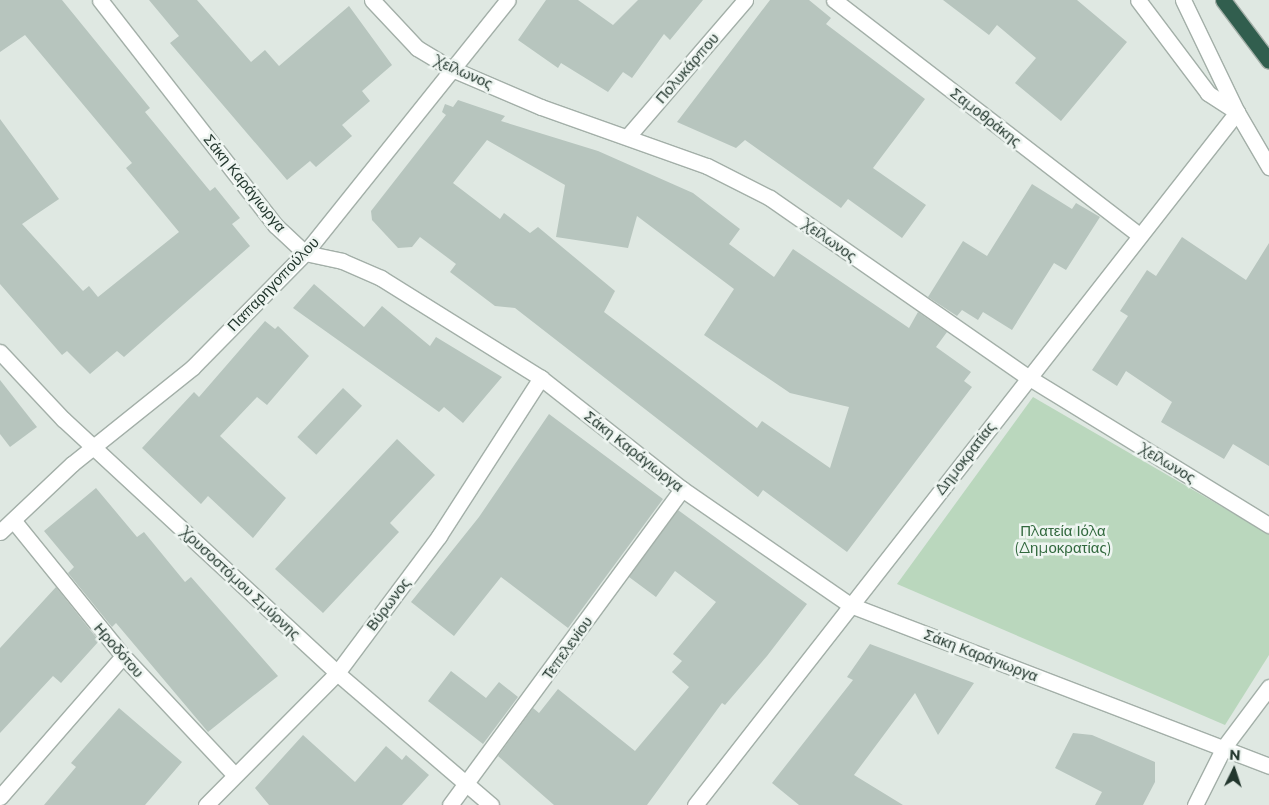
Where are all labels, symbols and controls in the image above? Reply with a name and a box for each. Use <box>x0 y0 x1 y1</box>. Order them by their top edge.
street label: Πολυκάρπου <box>652 29 722 107</box>
street label: Χείλωνος <box>432 51 496 93</box>
street label: Σαμοθράκης <box>947 84 1025 150</box>
street label: Σάκη Καράγιωργα <box>200 130 290 236</box>
street label: Χείλωνος <box>800 215 860 265</box>
street label: Παπαρηγοπούλου <box>224 233 322 335</box>
street label: Σάκη Καράγιωργα <box>581 407 687 495</box>
street label: Δημοκρατίας <box>931 418 999 498</box>
street label: Χείλωνος <box>1137 439 1199 487</box>
park label: Πλατεία Ιόλα (Δημοκρατίας) <box>1014 521 1112 556</box>
street label: Χρυσοστόμου Σμύρνης <box>178 523 304 643</box>
street label: Βύρωνος <box>362 574 414 634</box>
street label: Τεπελενίου <box>538 613 596 683</box>
street label: Ηροδότου <box>90 619 148 681</box>
street label: Σάκη Καράγιωργα <box>921 625 1041 685</box>
north arrow <box>1209 745 1259 795</box>
text: N <box>1229 746 1241 764</box>

